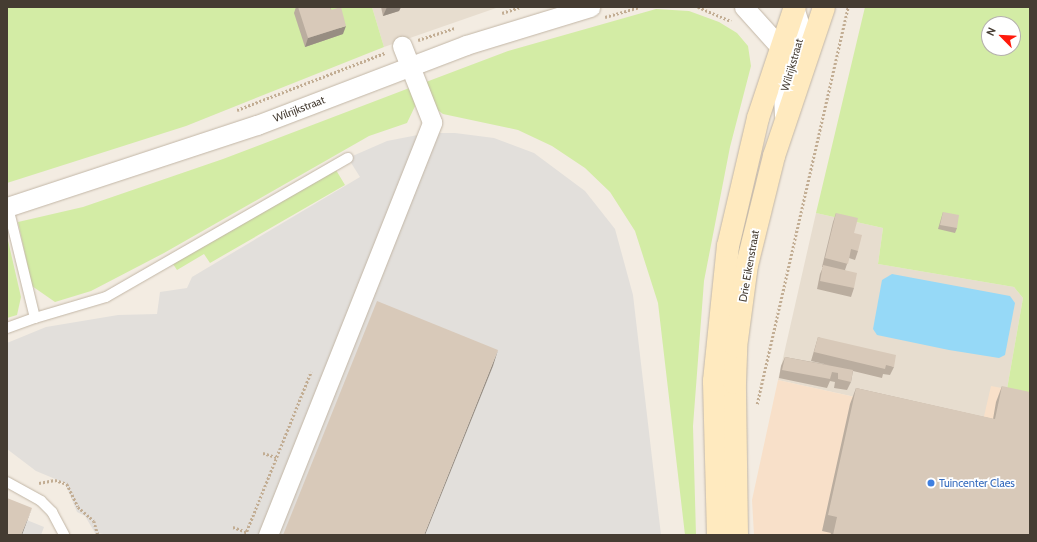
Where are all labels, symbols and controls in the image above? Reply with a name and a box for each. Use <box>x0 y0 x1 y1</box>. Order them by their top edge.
north arrow <box>981 16 1021 56</box>
text: N <box>983 25 999 38</box>
street label: Wilrijkstraat <box>778 37 806 93</box>
street label: Wilrijkstraat <box>271 93 327 125</box>
street label: Drie Eikenstraat <box>736 229 762 303</box>
place label: Tuincenter Claes <box>939 476 1015 490</box>
marker: Tuincenter Claes <box>926 478 936 488</box>

